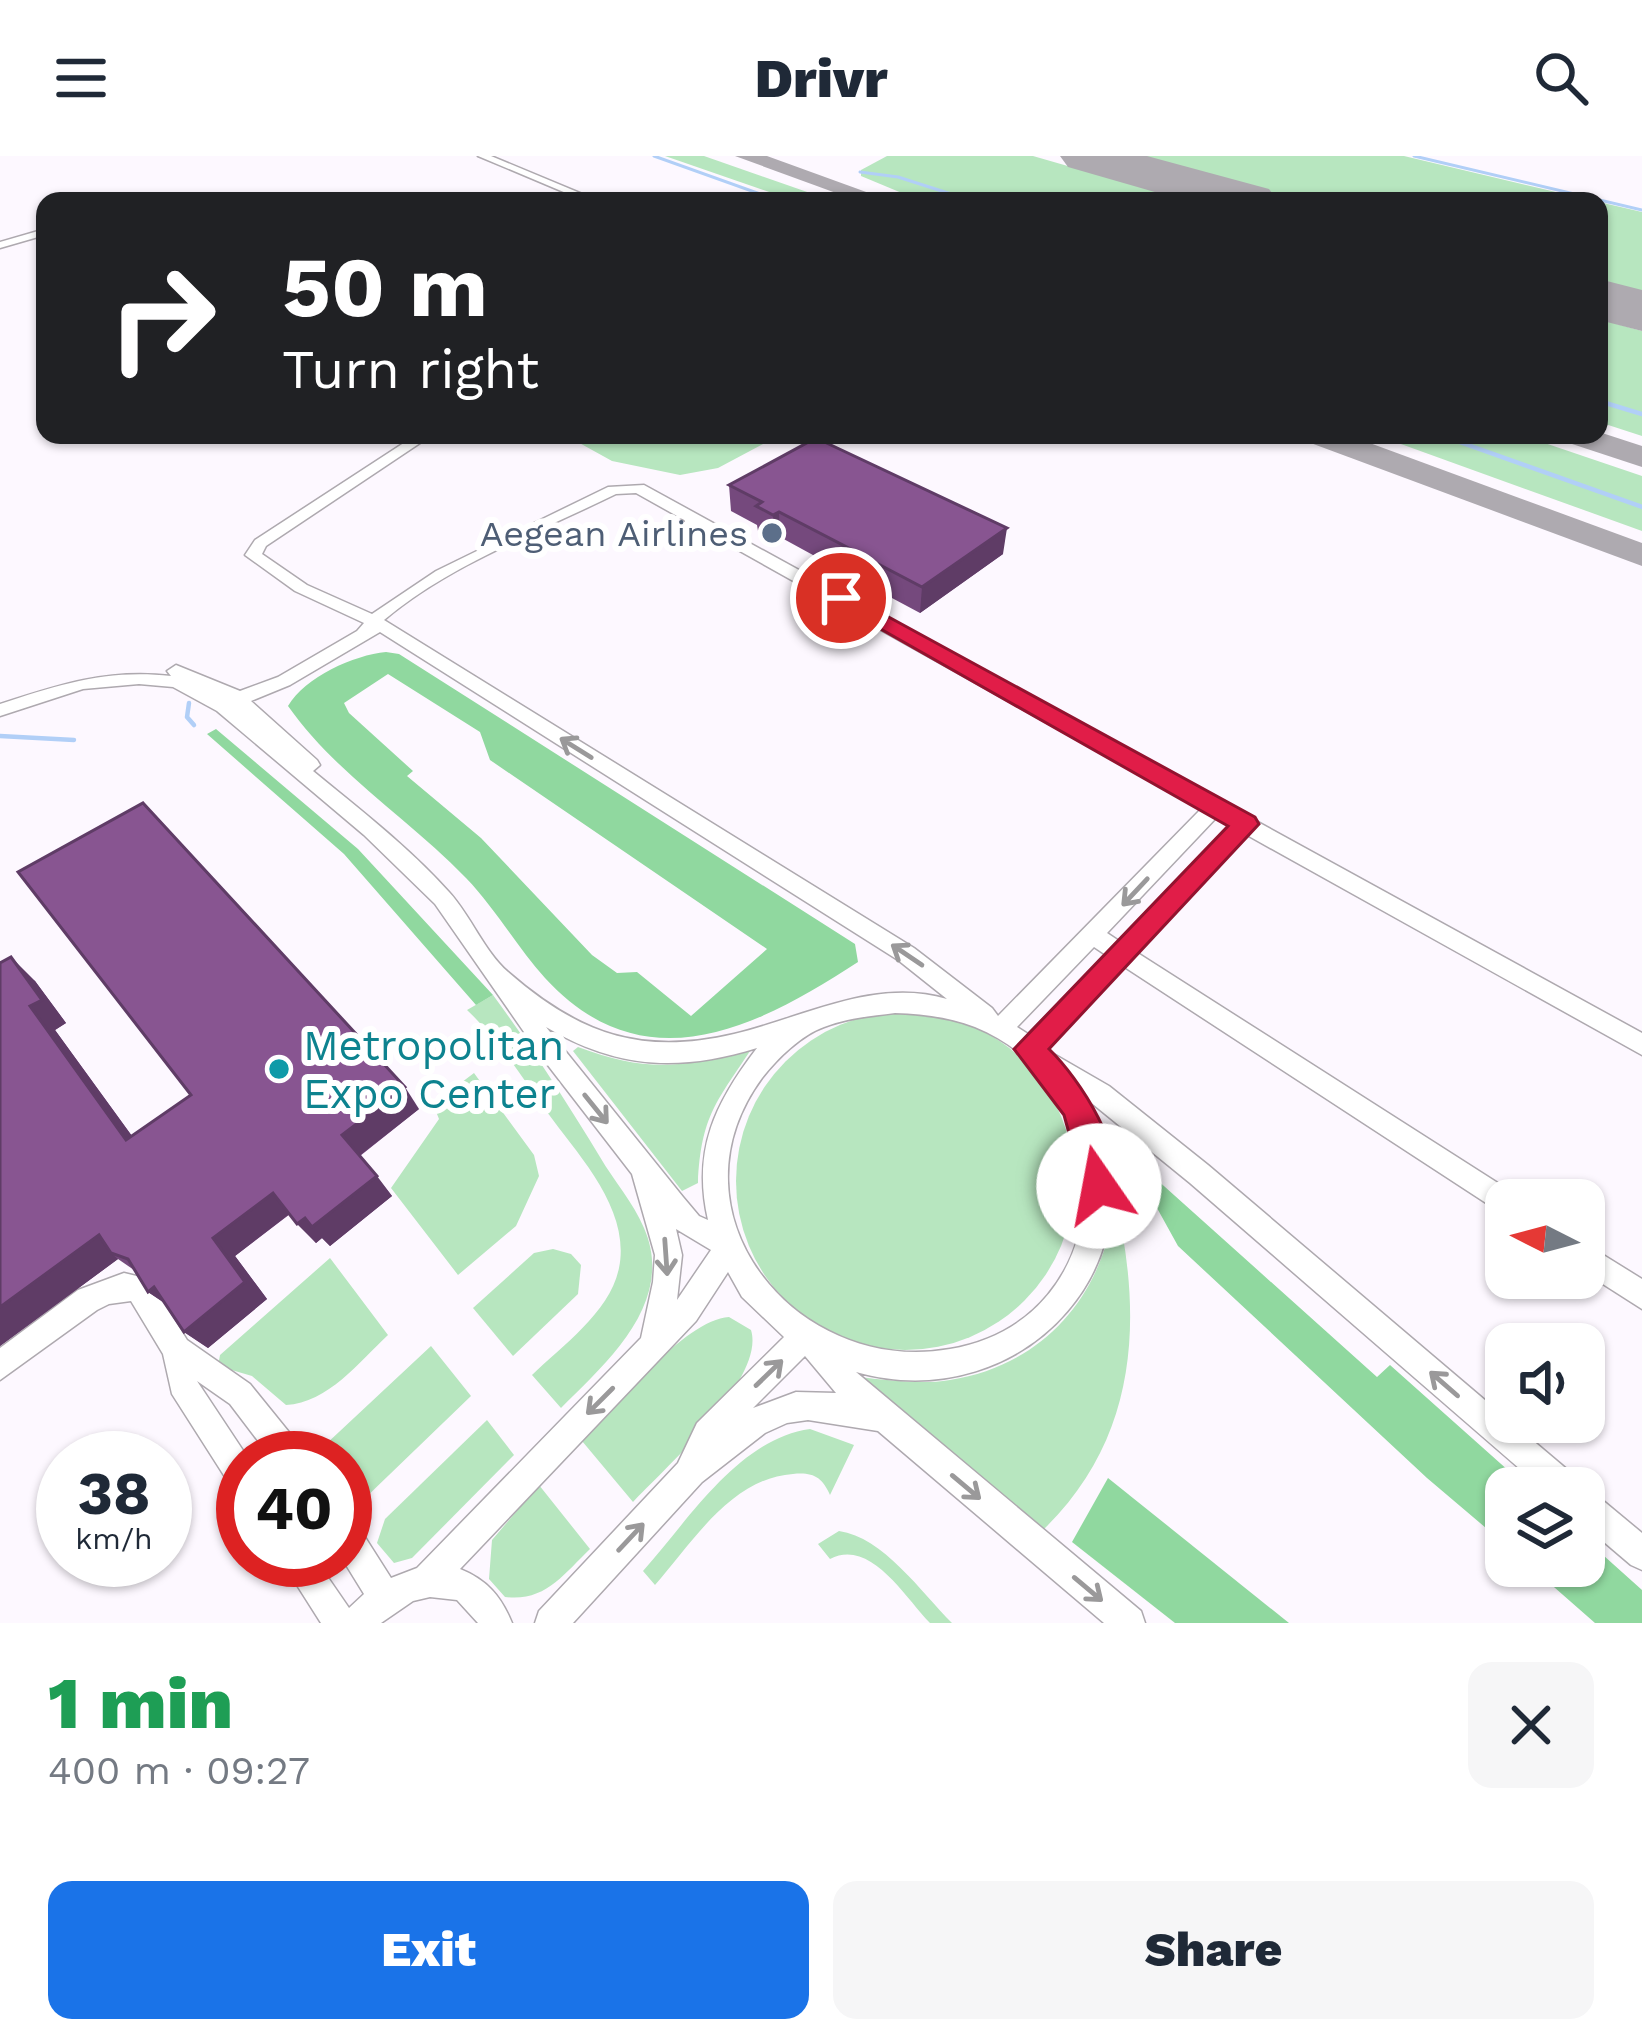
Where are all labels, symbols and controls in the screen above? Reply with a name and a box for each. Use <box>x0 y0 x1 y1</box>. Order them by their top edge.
icon: menu <box>48 45 114 111</box>
icon: search <box>1528 45 1594 111</box>
text: Drivr <box>754 47 888 110</box>
text: 50 m <box>282 238 488 336</box>
icon: right <box>84 240 240 396</box>
text: Turn right <box>282 338 539 401</box>
place label: Aegean Airlines <box>480 513 748 555</box>
marker: Aegean Airlines <box>759 520 785 546</box>
pin <box>790 547 892 649</box>
icon: arrive <box>808 565 874 631</box>
one-way arrow <box>560 735 594 760</box>
one-way arrow <box>1122 877 1149 907</box>
one-way arrow <box>890 943 924 968</box>
place label: Metropolitan Expo Center <box>303 1021 564 1118</box>
marker: Metropolitan Expo Center <box>266 1056 292 1082</box>
one-way arrow <box>583 1092 609 1124</box>
position arrow <box>1036 1123 1162 1249</box>
north arrow <box>1485 1179 1605 1299</box>
map controls <box>1485 1179 1605 1587</box>
one-way arrow <box>655 1236 678 1275</box>
button: sound <box>1485 1323 1605 1443</box>
one-way arrow <box>753 1360 783 1388</box>
one-way arrow <box>1429 1371 1460 1399</box>
one-way arrow <box>586 1386 615 1415</box>
speed limit sign: 40 <box>216 1431 372 1587</box>
text: 38 <box>77 1458 151 1529</box>
button: layers <box>1485 1467 1605 1587</box>
one-way arrow <box>950 1473 981 1500</box>
text: km/h <box>75 1521 153 1556</box>
one-way arrow <box>617 1523 644 1553</box>
one-way arrow <box>1072 1576 1104 1602</box>
text: 1 min <box>48 1661 233 1745</box>
button: close <box>1468 1662 1594 1788</box>
text: 400 m · 09:27 <box>48 1748 310 1793</box>
button: Exit <box>48 1881 809 2019</box>
button: Share <box>833 1881 1594 2019</box>

